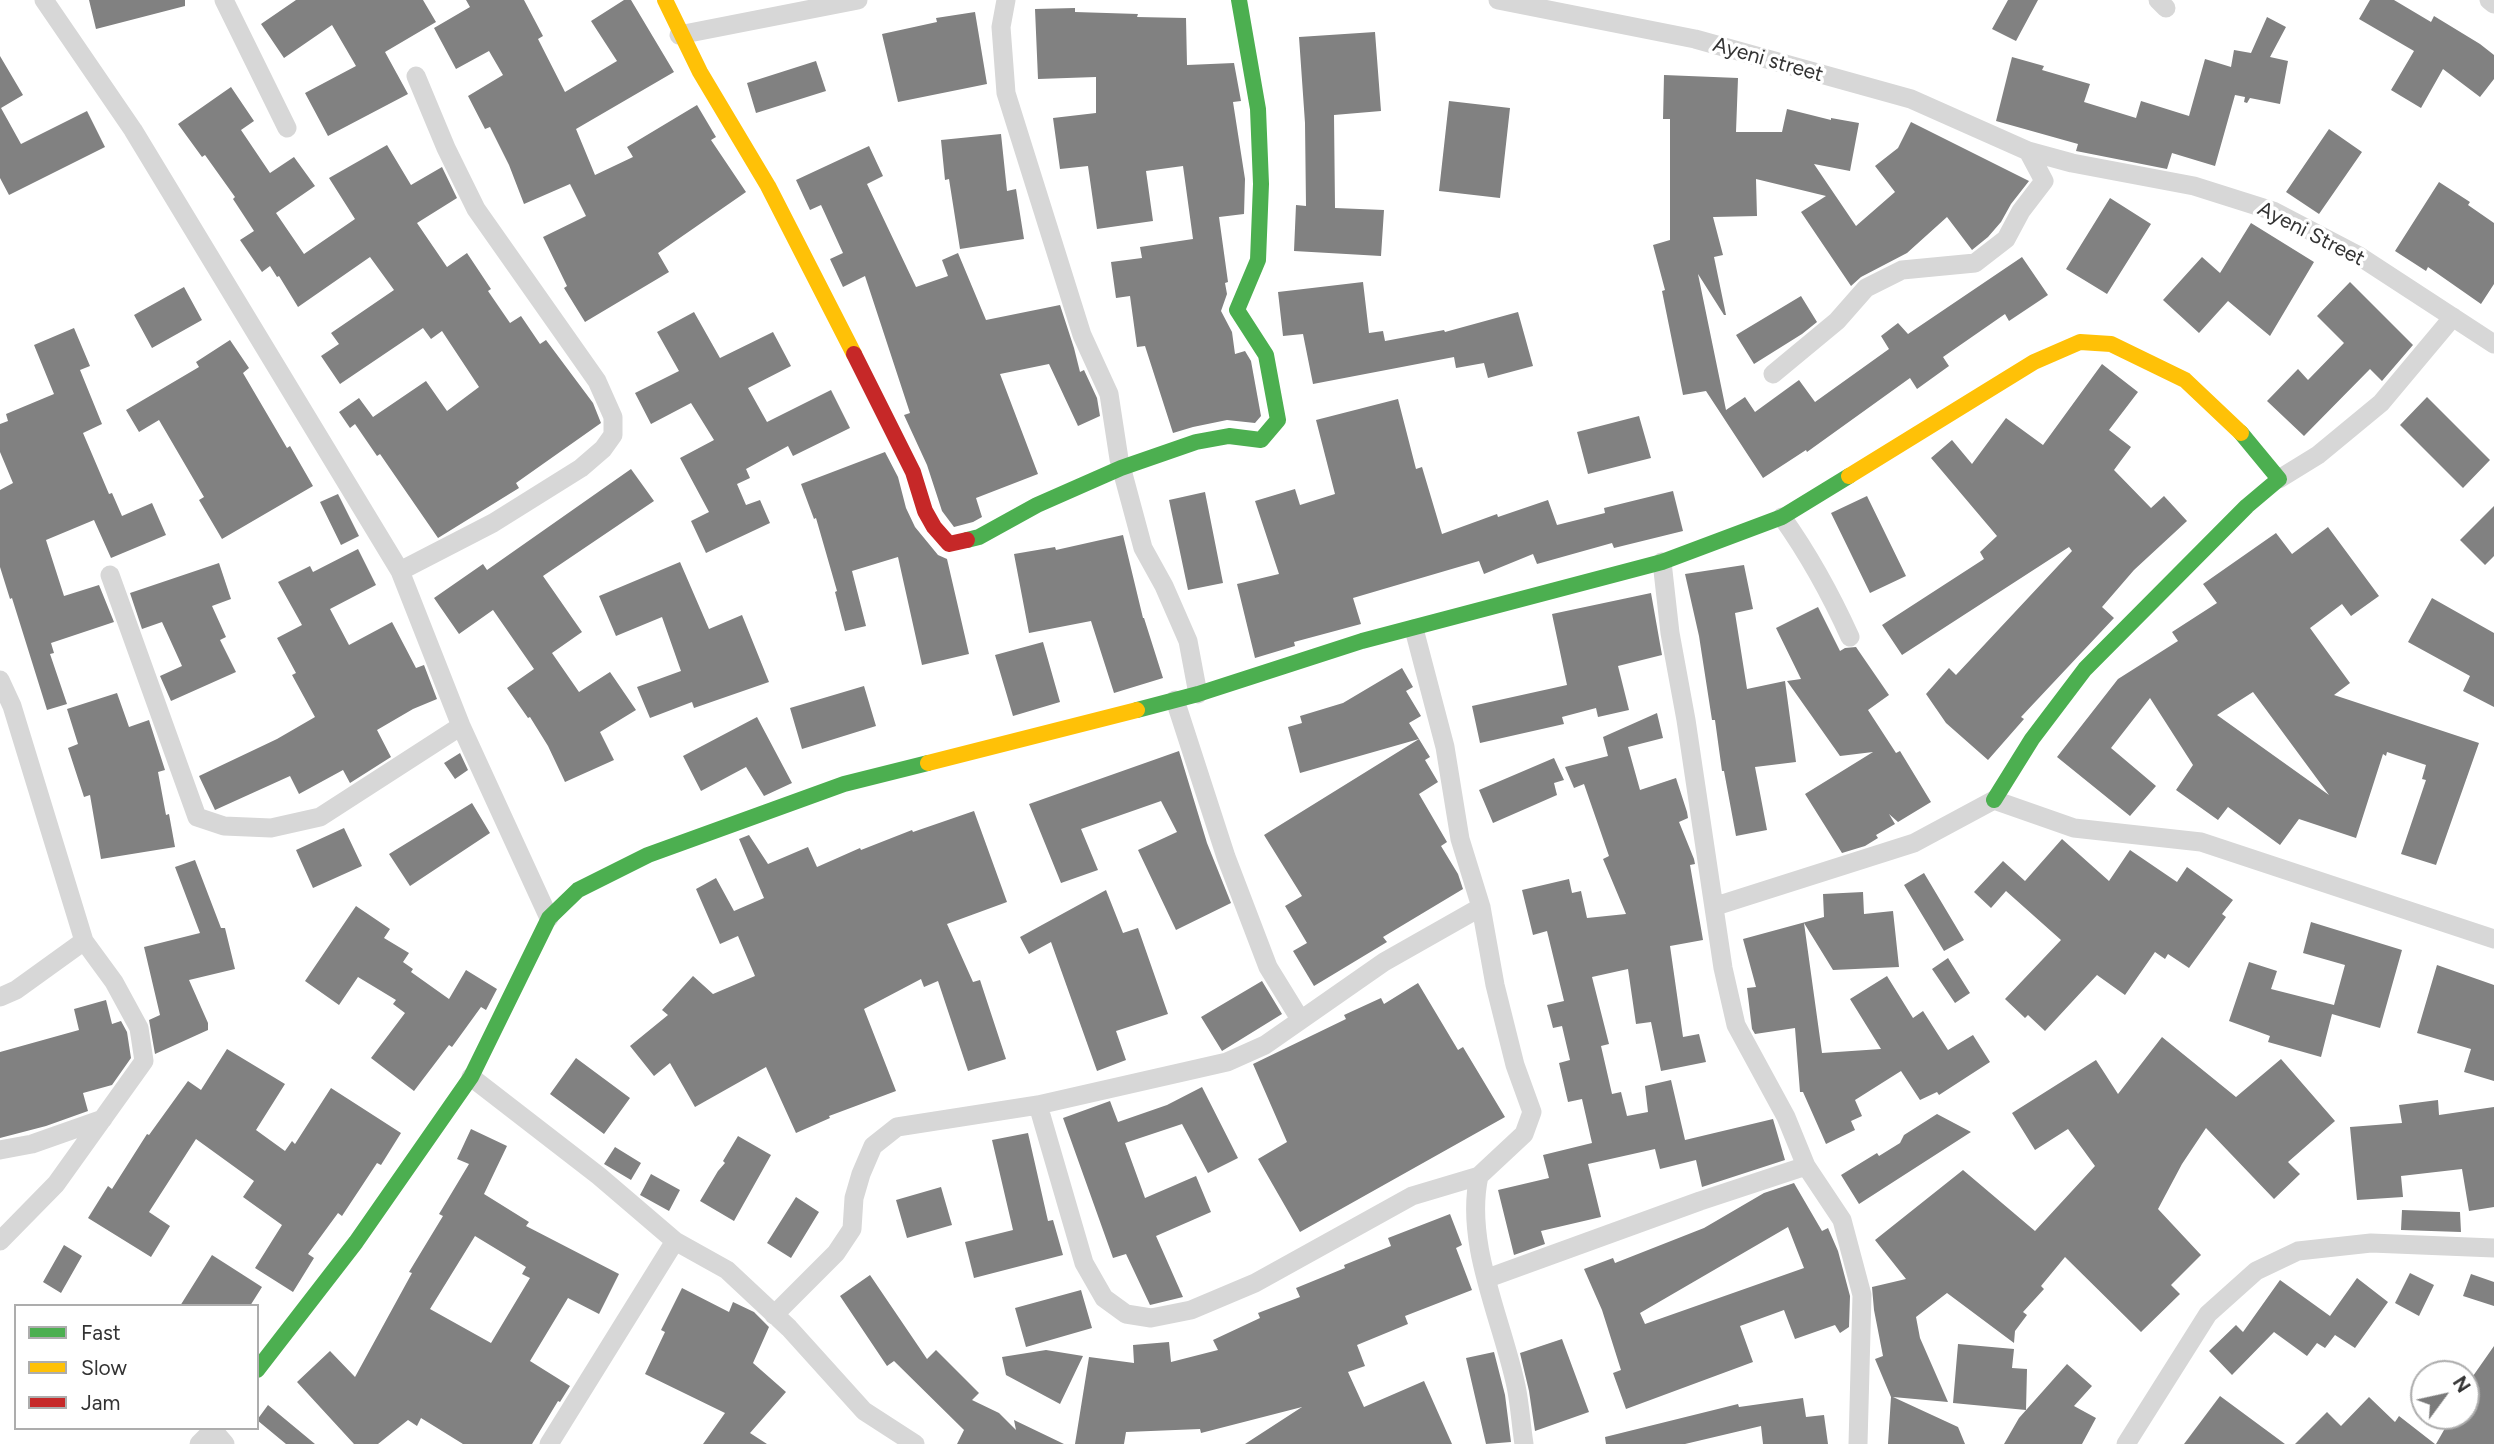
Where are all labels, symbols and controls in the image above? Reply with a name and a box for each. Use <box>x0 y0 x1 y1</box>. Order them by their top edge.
street label: Ayeni street <box>1710 32 1826 88</box>
street label: Ayeni Street <box>2253 196 2369 272</box>
legend <box>14 1304 259 1430</box>
text: Fast <box>81 1320 121 1345</box>
text: Slow <box>81 1355 127 1380</box>
north arrow <box>2410 1360 2480 1430</box>
text: N <box>2448 1372 2475 1397</box>
text: Jam <box>81 1390 120 1415</box>

